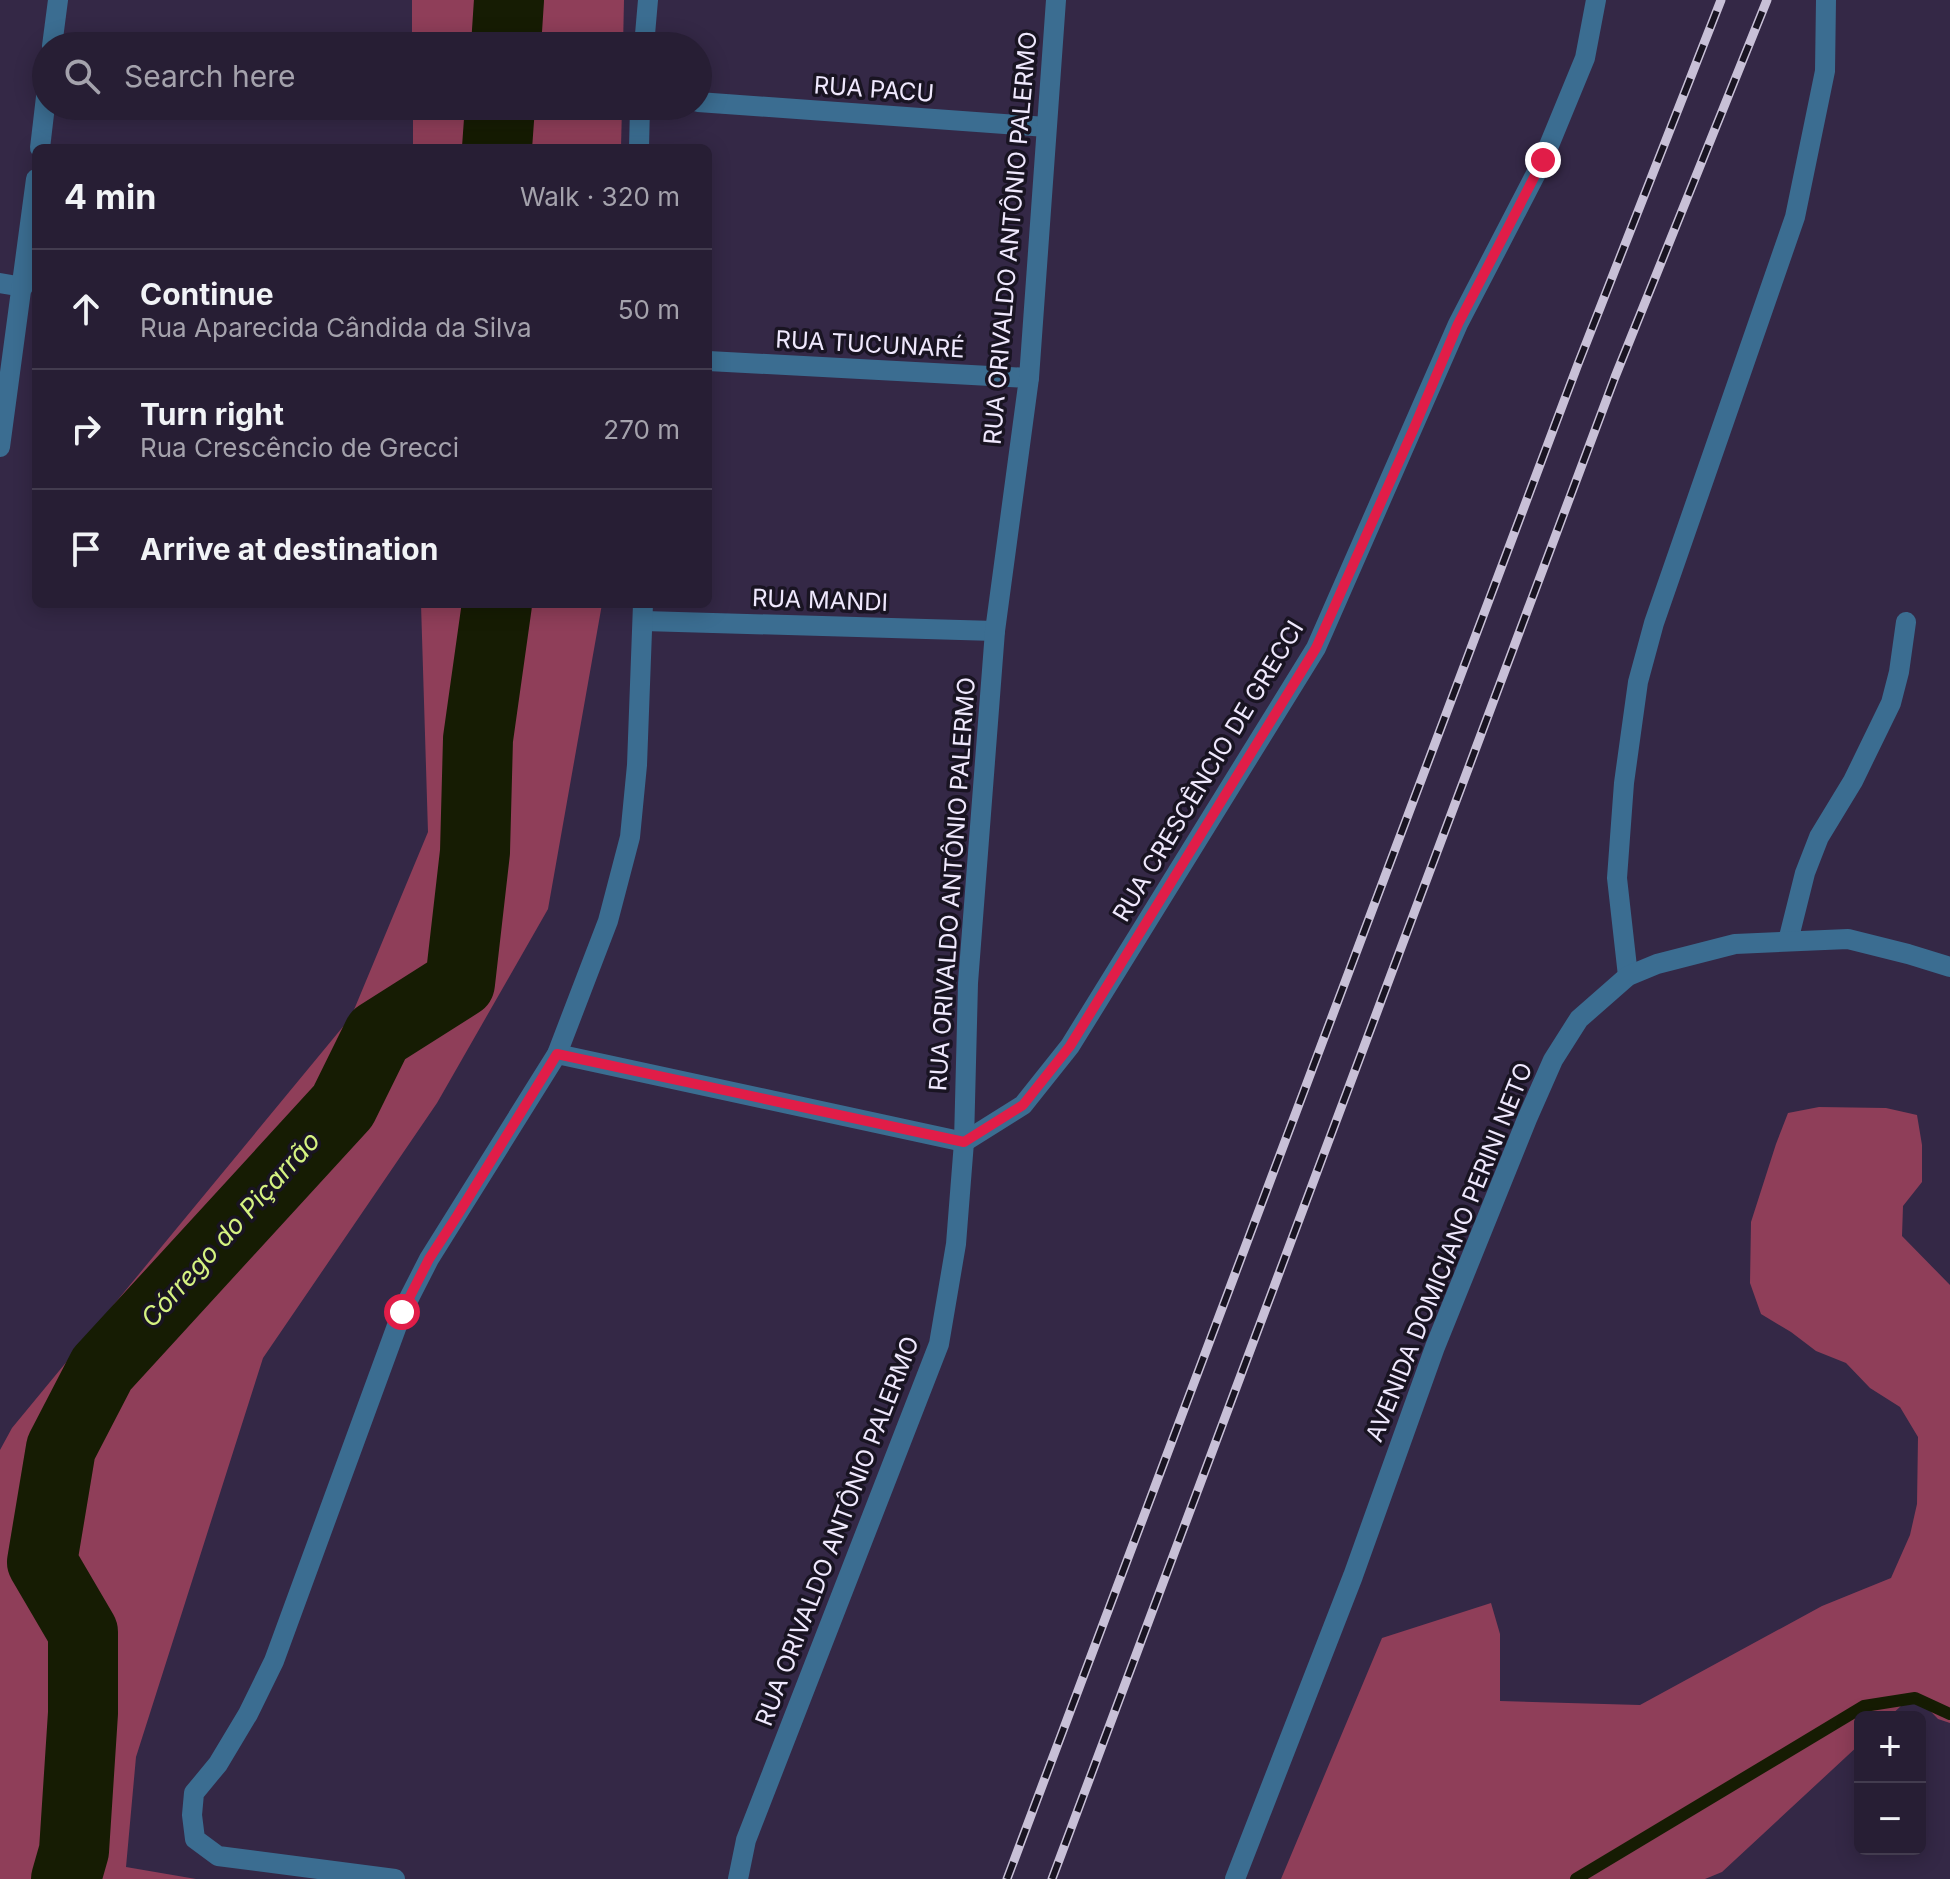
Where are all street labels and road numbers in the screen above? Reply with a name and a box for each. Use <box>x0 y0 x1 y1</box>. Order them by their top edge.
street label: RUA ORIVALDO ANTÔNIO PALERMO <box>977 30 1043 446</box>
street label: RUA PACU <box>813 70 935 108</box>
street label: RUA TUCUNARÉ <box>775 324 965 363</box>
street label: RUA MANDI <box>751 583 889 617</box>
street label: RUA CRESCÊNCIO DE GRECCI <box>1106 615 1309 927</box>
street label: RUA ORIVALDO ANTÔNIO PALERMO <box>923 676 981 1092</box>
street label: AVENIDA DOMICIANO PERINI NETO <box>1359 1058 1539 1446</box>
street label: RUA ORIVALDO ANTÔNIO PALERMO <box>749 1332 925 1730</box>

